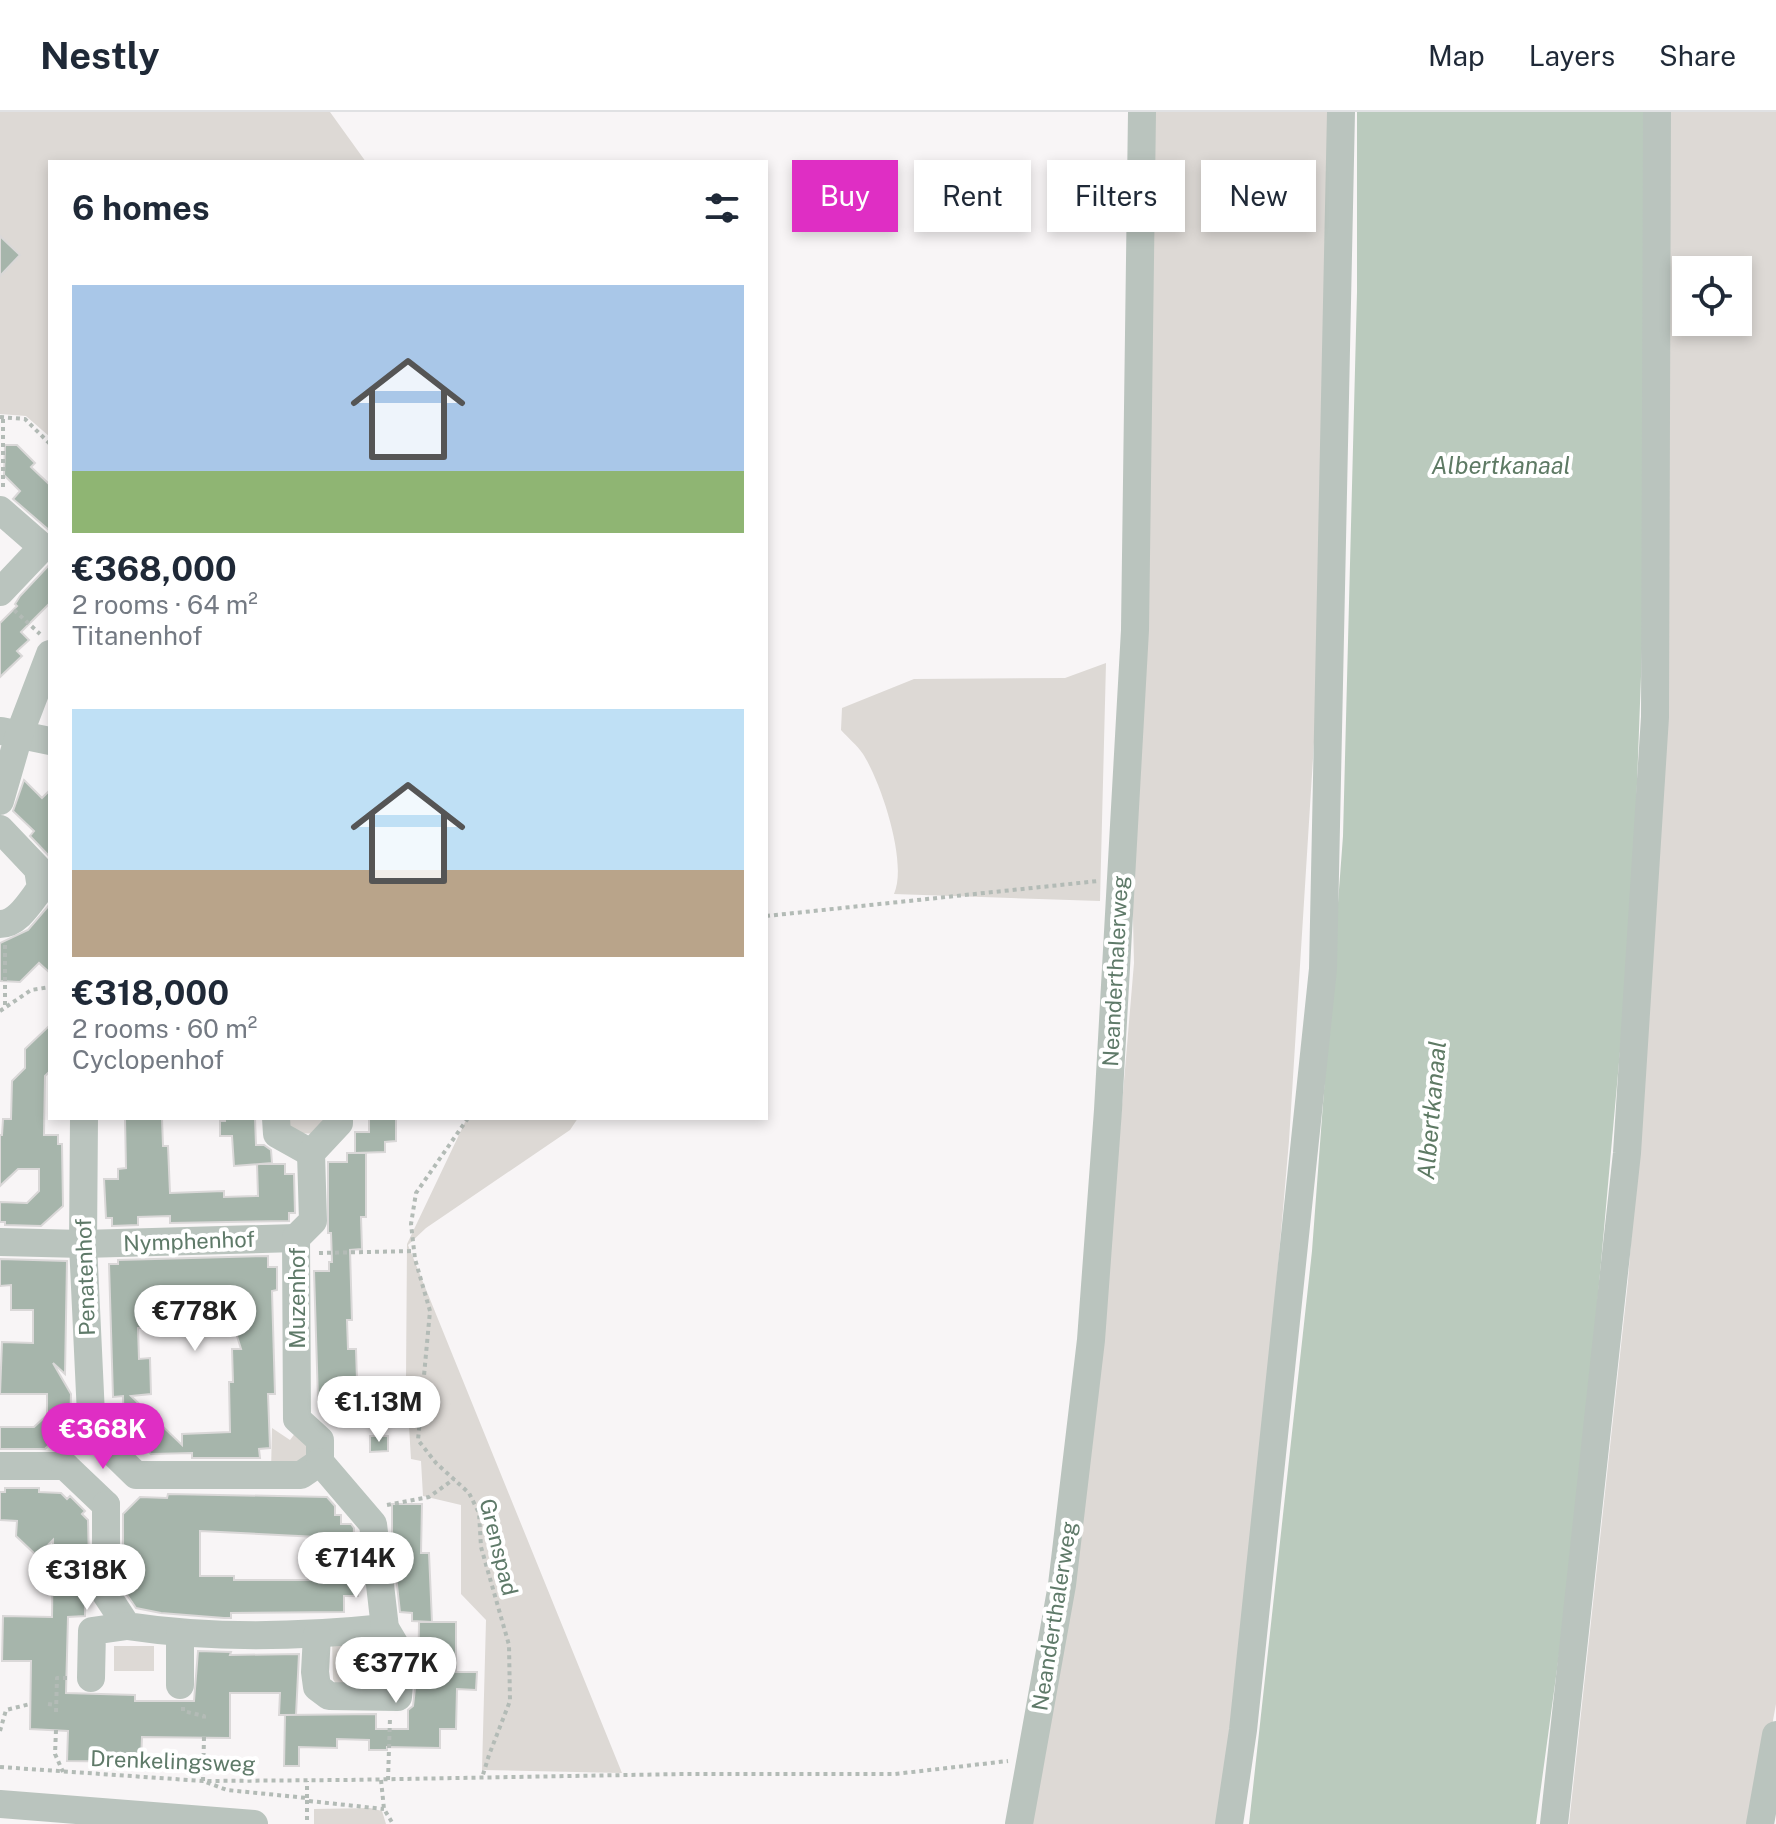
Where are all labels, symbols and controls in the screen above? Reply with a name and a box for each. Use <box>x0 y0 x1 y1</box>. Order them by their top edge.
text: Nestly <box>40 33 160 78</box>
text: Map <box>1428 39 1485 72</box>
text: Layers <box>1529 39 1615 72</box>
text: Share <box>1659 39 1736 72</box>
chip: Buy <box>792 160 898 232</box>
chip: Rent <box>914 160 1031 232</box>
chip: Filters <box>1047 160 1185 232</box>
chip: New <box>1201 160 1316 232</box>
icon: filters <box>700 186 744 230</box>
text: 6 homes <box>72 188 210 228</box>
map controls <box>1672 256 1752 336</box>
button: locate <box>1672 256 1752 336</box>
icon: home <box>336 337 480 481</box>
water label: Albertkanaal <box>1431 451 1571 479</box>
text: €368,000 <box>72 549 237 589</box>
text: 2 rooms · 64 m² <box>72 589 258 620</box>
text: Titanenhof <box>72 620 202 651</box>
icon: home <box>336 761 480 905</box>
street label: Neanderthalerweg <box>1097 875 1133 1067</box>
text: €318,000 <box>72 973 229 1013</box>
text: 2 rooms · 60 m² <box>72 1013 257 1044</box>
water label: Albertkanaal <box>1411 1039 1451 1181</box>
text: Cyclopenhof <box>72 1044 224 1075</box>
street label: Penatenhof <box>70 1218 100 1336</box>
street label: Nymphenhof <box>123 1226 256 1256</box>
street label: Muzenhof <box>284 1247 310 1349</box>
pin: €778K <box>139 1285 251 1353</box>
text: €778K <box>152 1295 238 1326</box>
pin: €1.13M <box>314 1376 444 1444</box>
text: €1.13M <box>335 1386 423 1417</box>
pin: €368K <box>47 1403 159 1471</box>
text: €368K <box>59 1413 147 1444</box>
street label: Grenspad <box>474 1496 524 1598</box>
street label: Neanderthalerweg <box>1026 1519 1082 1713</box>
pin: €714K <box>300 1532 412 1600</box>
text: €714K <box>316 1542 396 1573</box>
pin: €318K <box>31 1544 143 1612</box>
text: €318K <box>46 1554 128 1585</box>
pin: €377K <box>340 1637 452 1705</box>
text: €377K <box>353 1647 439 1678</box>
street label: Drenkelingsweg <box>90 1745 256 1777</box>

